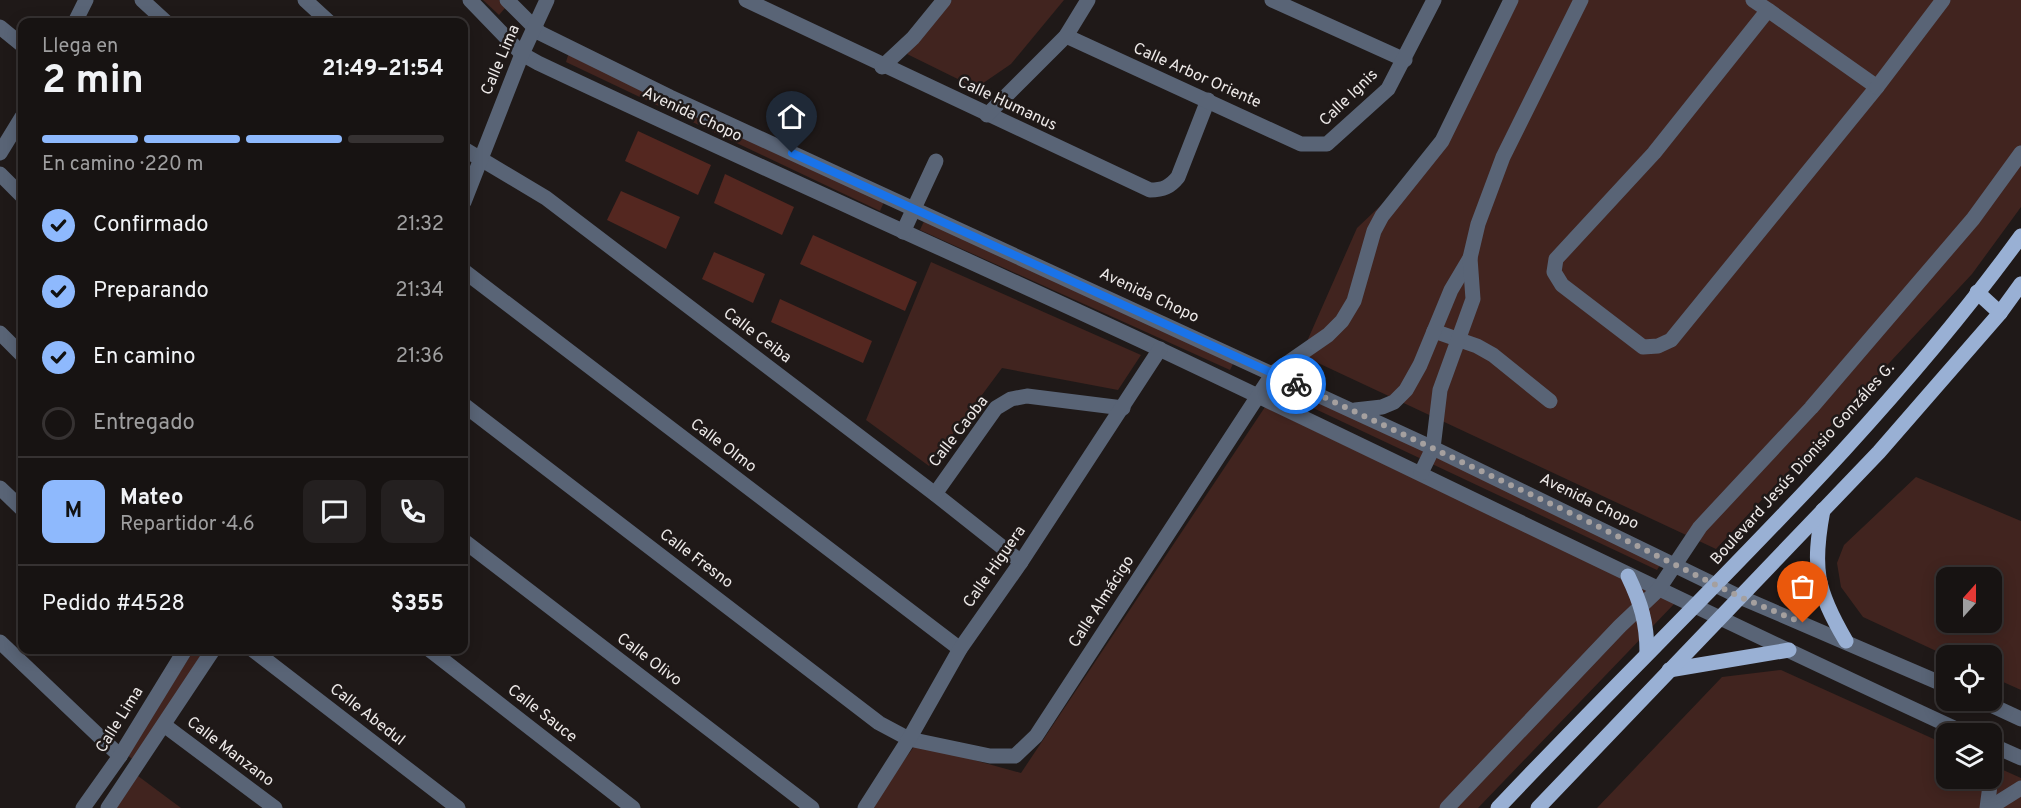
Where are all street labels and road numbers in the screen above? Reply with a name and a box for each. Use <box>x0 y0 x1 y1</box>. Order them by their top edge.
street label: Calle Lima <box>477 22 525 98</box>
street label: Calle Arbor Oriente <box>1130 39 1264 113</box>
street label: Calle Ignis <box>1316 65 1382 131</box>
street label: Calle Humanus <box>954 72 1060 136</box>
street label: Avenida Chopo <box>639 83 745 147</box>
street label: Avenida Chopo <box>1096 264 1202 328</box>
street label: Calle Ceiba <box>719 304 795 368</box>
street label: Boulevard Jesús Dionisio Gonzáles G. <box>1707 358 1899 570</box>
street label: Calle Caoba <box>925 392 993 472</box>
street label: Calle Olmo <box>686 415 760 478</box>
street label: Avenida Chopo <box>1536 469 1642 535</box>
street label: Calle Higuera <box>959 522 1031 612</box>
street label: Calle Fresno <box>655 525 737 593</box>
street label: Calle Almácigo <box>1065 552 1139 652</box>
street label: Calle Olivo <box>612 629 686 691</box>
street label: Calle Abedul <box>325 679 409 751</box>
street label: Calle Sauce <box>503 681 581 747</box>
street label: Calle Lima <box>92 683 148 757</box>
street label: Calle Manzano <box>182 713 278 791</box>

